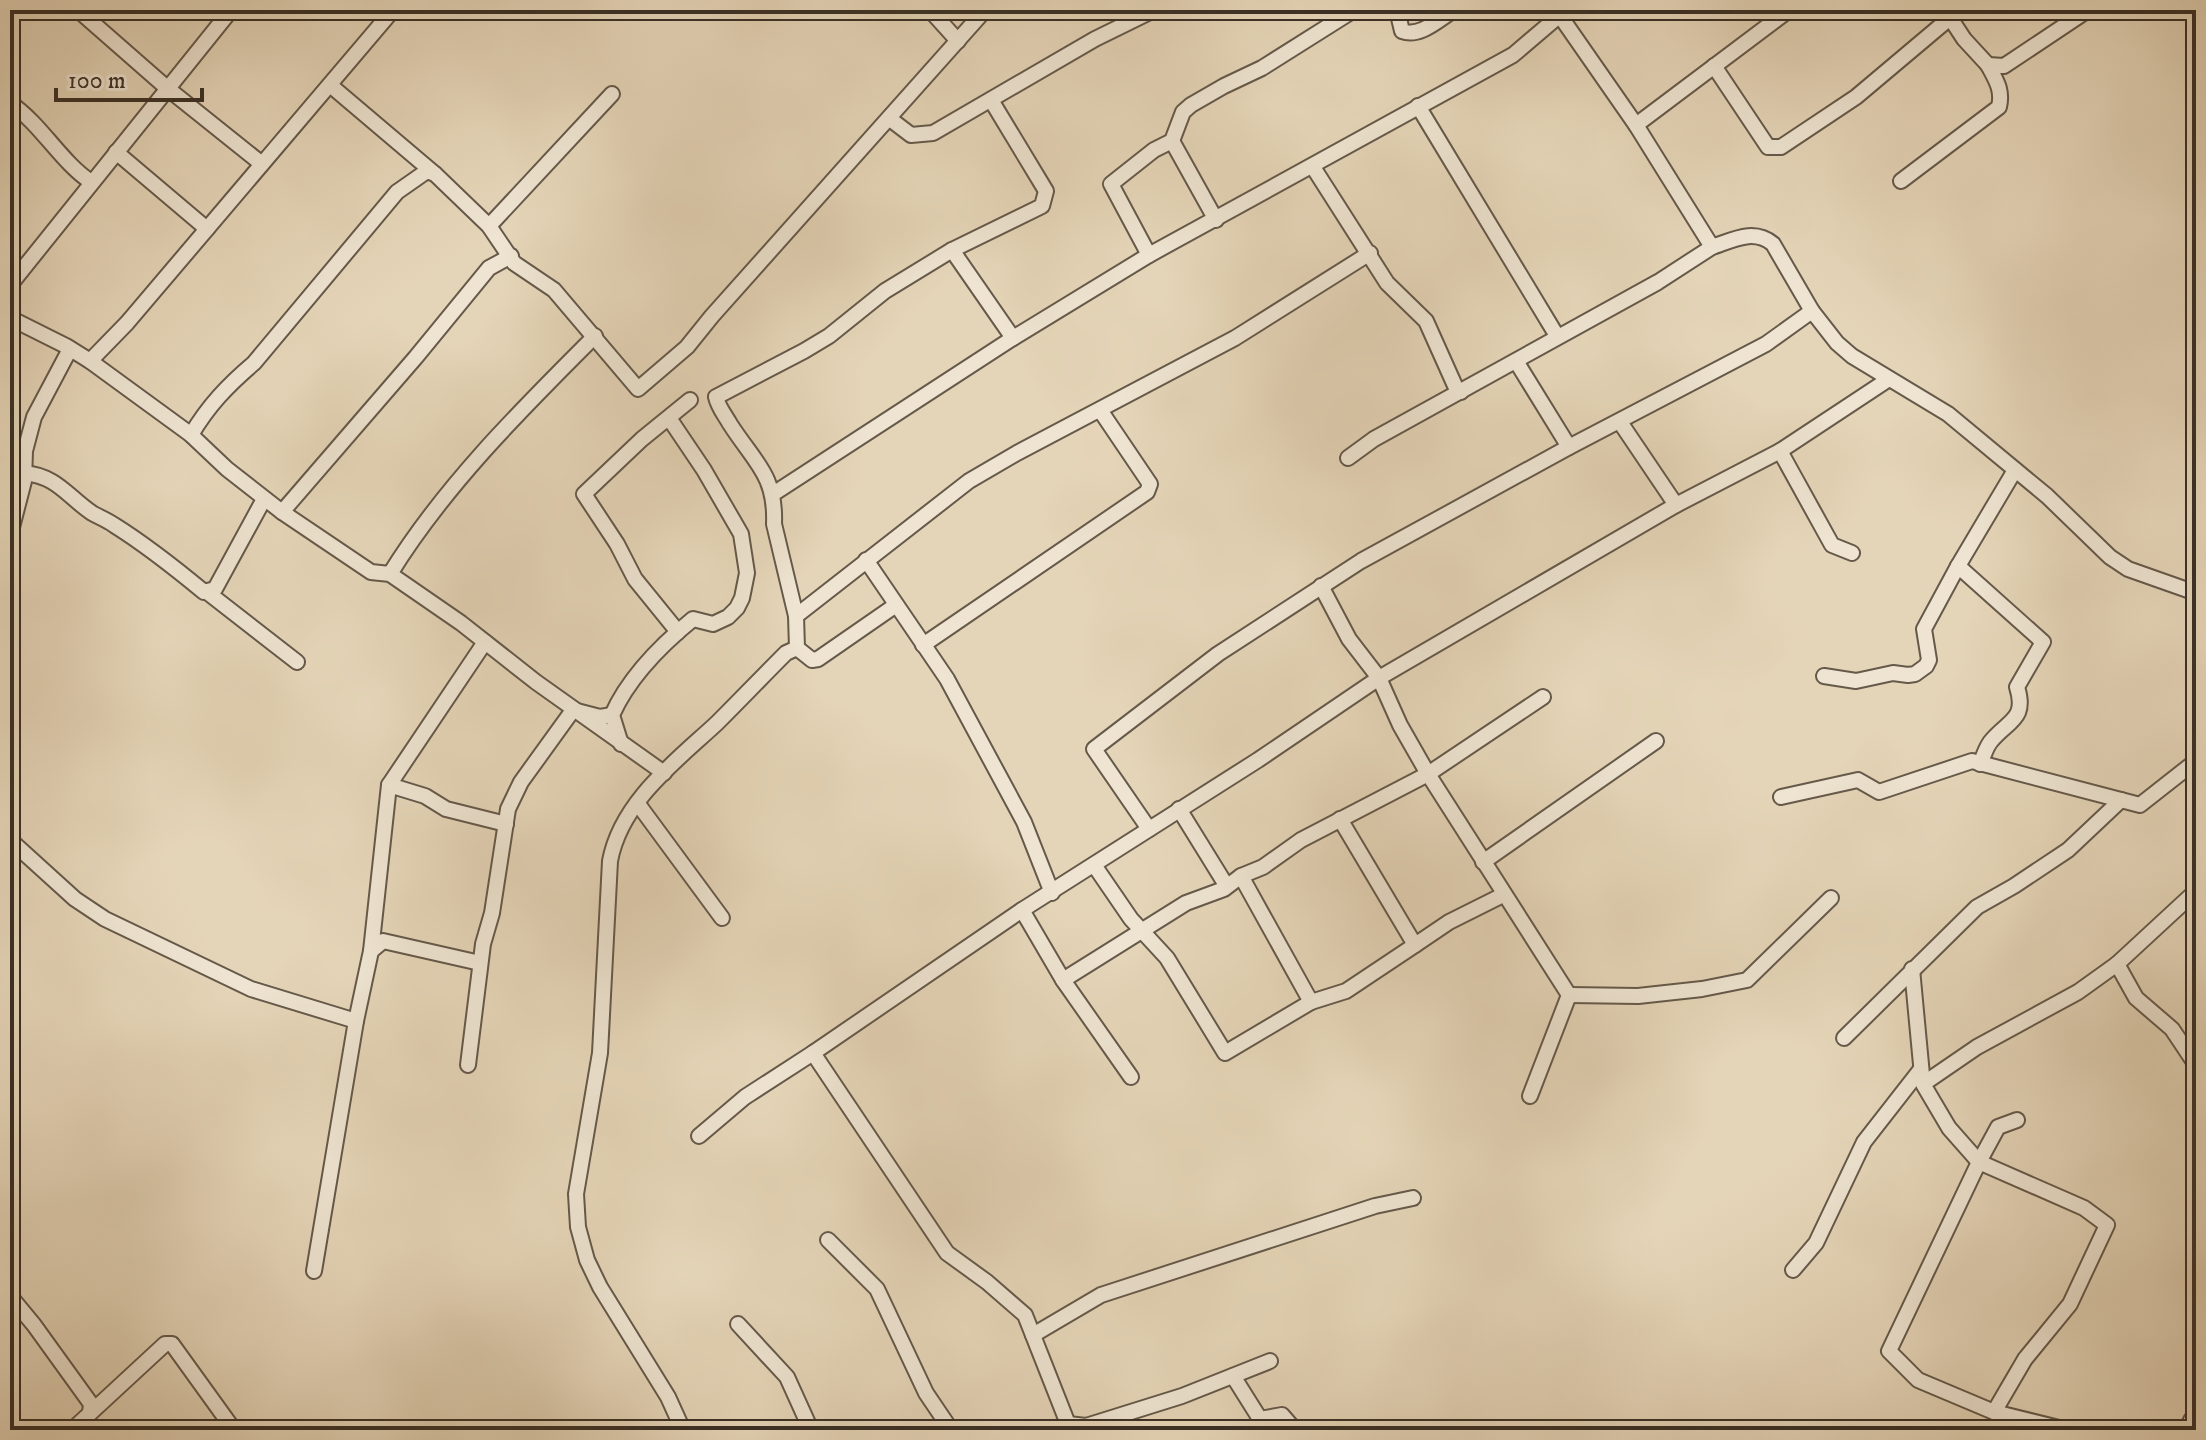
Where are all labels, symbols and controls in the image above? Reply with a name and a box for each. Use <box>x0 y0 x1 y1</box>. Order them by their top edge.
scale bar <box>56 52 202 102</box>
text: 100 m <box>68 66 126 96</box>

